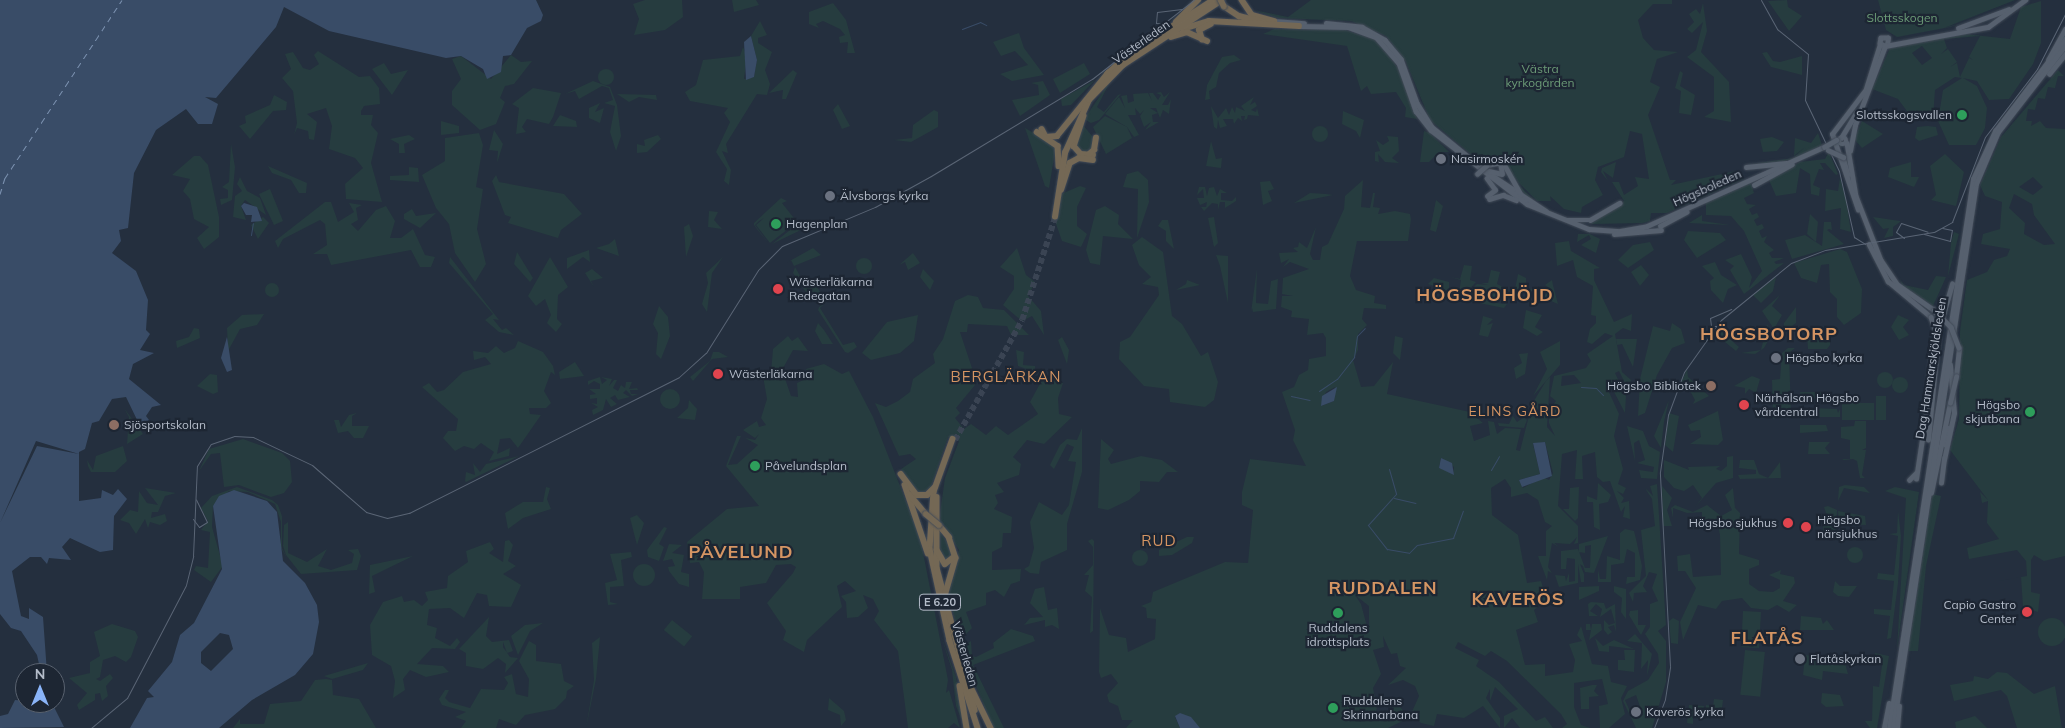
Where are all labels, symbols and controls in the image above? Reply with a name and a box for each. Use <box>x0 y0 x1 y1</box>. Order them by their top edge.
park label: Slottsskogen <box>1867 11 1937 25</box>
street label: Västerleden <box>1110 17 1172 67</box>
park label: Västra kyrkogården <box>1505 62 1575 90</box>
place label: Slottsskogsvallen <box>1856 108 1952 122</box>
marker: Slottsskogsvallen <box>1956 109 1968 121</box>
place label: Nasirmoskén <box>1451 152 1523 166</box>
marker: Nasirmoskén <box>1435 153 1447 165</box>
street label: Högsboleden <box>1671 166 1743 210</box>
place label: Älvsborgs kyrka <box>840 189 929 203</box>
marker: Älvsborgs kyrka <box>824 190 836 202</box>
place label: Hagenplan <box>786 217 847 231</box>
marker: Hagenplan <box>770 218 782 230</box>
place label: Wästerläkarna Redegatan <box>789 275 872 303</box>
marker: Wästerläkarna Redegatan <box>771 282 785 296</box>
district label: HÖGSBOHÖJD <box>1415 284 1555 306</box>
street label: Dag Hammarskjöldsleden <box>1913 296 1949 440</box>
district label: HÖGSBOTORP <box>1699 323 1839 345</box>
place label: Högsbo kyrka <box>1786 351 1862 365</box>
marker: Högsbo kyrka <box>1770 352 1782 364</box>
marker: Wästerläkarna <box>711 367 725 381</box>
place label: Wästerläkarna <box>729 367 812 381</box>
district label: BERGLÄRKAN <box>949 368 1063 386</box>
place label: Högsbo Bibliotek <box>1607 379 1701 393</box>
marker: Högsbo Bibliotek <box>1705 380 1717 392</box>
place label: Närhälsan Högsbo vårdcentral <box>1755 391 1859 419</box>
marker: Närhälsan Högsbo vårdcentral <box>1737 398 1751 412</box>
place label: Högsbo skjutbana <box>1965 398 2020 426</box>
district label: ELINS GÅRD <box>1467 403 1563 419</box>
marker: Högsbo skjutbana <box>2024 406 2036 418</box>
place label: Sjösportskolan <box>124 418 206 432</box>
marker: Sjösportskolan <box>108 419 120 431</box>
place label: Påvelundsplan <box>765 459 847 473</box>
marker: Påvelundsplan <box>749 460 761 472</box>
place label: Högsbo närsjukhus <box>1817 513 1877 541</box>
place label: Högsbo sjukhus <box>1689 516 1777 530</box>
marker: Högsbo sjukhus <box>1781 516 1795 530</box>
marker: Högsbo närsjukhus <box>1799 520 1813 534</box>
district label: RUD <box>1141 532 1177 550</box>
district label: PÅVELUND <box>688 541 794 563</box>
district label: RUDDALEN <box>1328 577 1438 599</box>
district label: KAVERÖS <box>1471 588 1565 610</box>
road number: E 6.20 <box>919 594 961 610</box>
place label: Capio Gastro Center <box>1944 598 2016 626</box>
marker: Capio Gastro Center <box>2020 605 2034 619</box>
marker: Ruddalens idrottsplats <box>1332 607 1344 619</box>
street label: Västerleden <box>949 620 981 688</box>
place label: Ruddalens idrottsplats <box>1307 621 1369 649</box>
district label: FLATÅS <box>1730 627 1804 649</box>
place label: Flatåskyrkan <box>1810 652 1881 666</box>
marker: Flatåskyrkan <box>1794 653 1806 665</box>
north arrow <box>15 663 65 713</box>
text: N <box>35 665 45 683</box>
place label: Ruddalens Skrinnarbana <box>1343 694 1418 722</box>
marker: Ruddalens Skrinnarbana <box>1327 702 1339 714</box>
place label: Kaverös kyrka <box>1646 705 1724 719</box>
marker: Kaverös kyrka <box>1630 706 1642 718</box>

